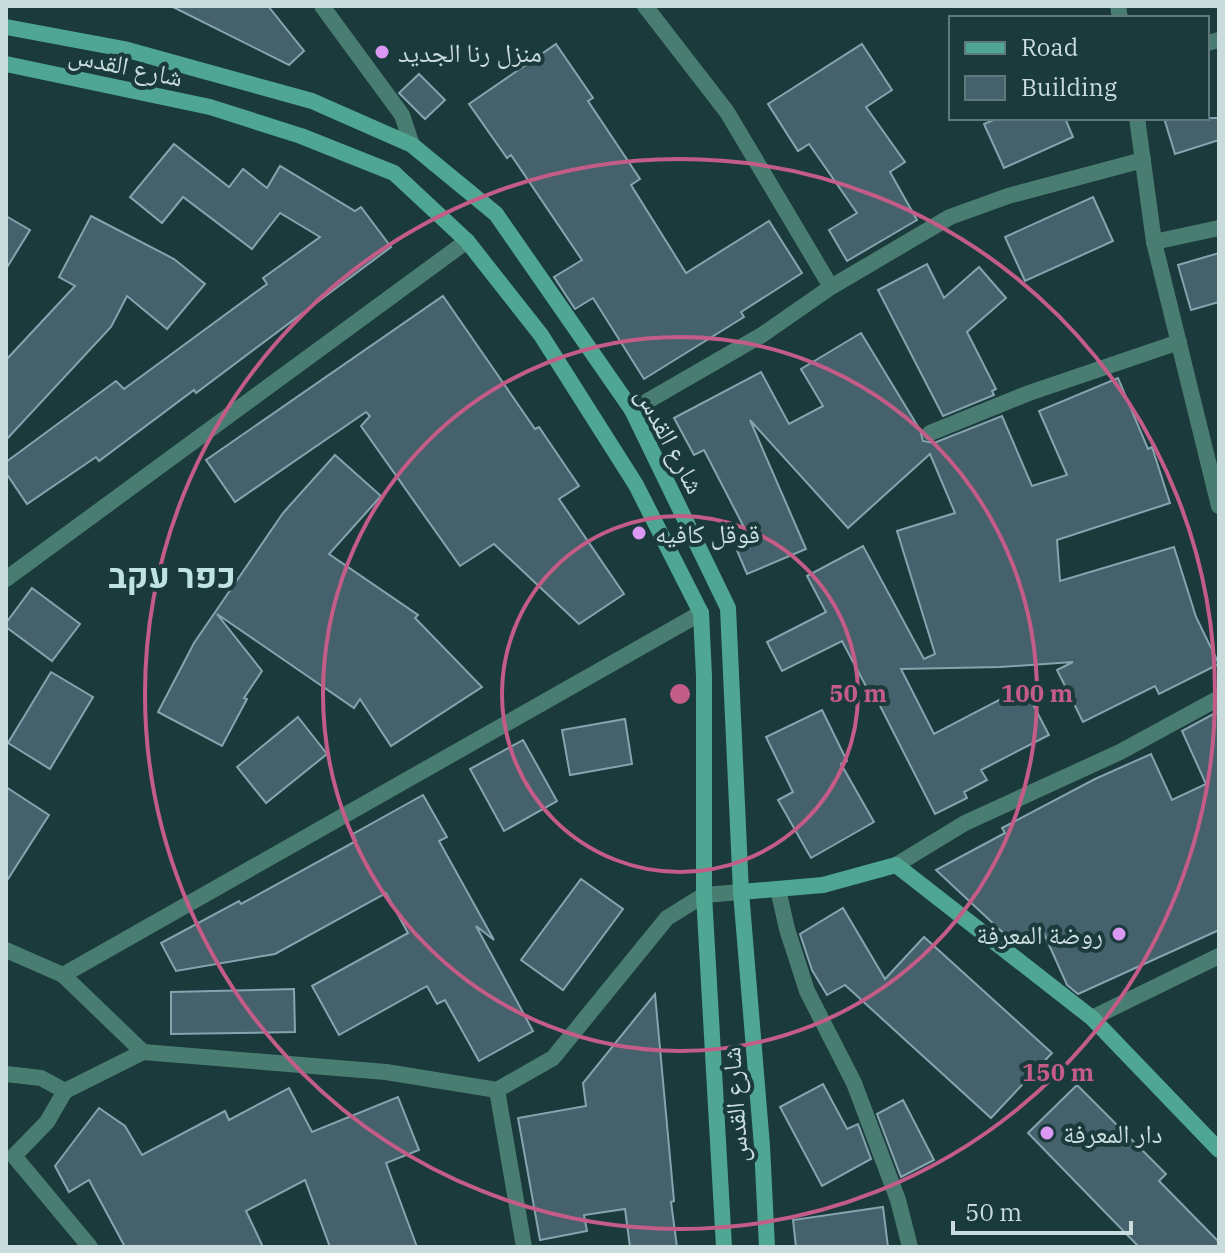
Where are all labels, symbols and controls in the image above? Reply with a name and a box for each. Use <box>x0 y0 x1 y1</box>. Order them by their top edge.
legend <box>949 16 1209 120</box>
text: Road <box>1021 31 1078 63</box>
place label: منزل رنا الجديد <box>398 35 542 69</box>
street label: شارع القدس <box>66 36 186 94</box>
marker: منزل رنا الجديد <box>373 43 391 61</box>
text: Building <box>1021 71 1117 103</box>
street label: شارع القدس <box>629 381 713 499</box>
place label: قوقل كافيه <box>655 516 760 550</box>
marker: قوقل كافيه <box>630 524 648 542</box>
district label: כפר עקב <box>108 553 236 597</box>
text: 50 m <box>829 677 887 709</box>
text: 100 m <box>1001 677 1073 709</box>
centre of rings <box>666 680 694 708</box>
place label: روضة المعرفة <box>976 917 1103 951</box>
marker: روضة المعرفة <box>1110 925 1128 943</box>
street label: شارع القدس <box>713 1046 755 1164</box>
text: 150 m <box>1022 1056 1094 1088</box>
place label: دار المعرفة <box>1063 1116 1162 1150</box>
marker: دار المعرفة <box>1038 1124 1056 1142</box>
scale bar <box>953 1185 1131 1235</box>
text: 50 m <box>965 1196 1022 1228</box>

